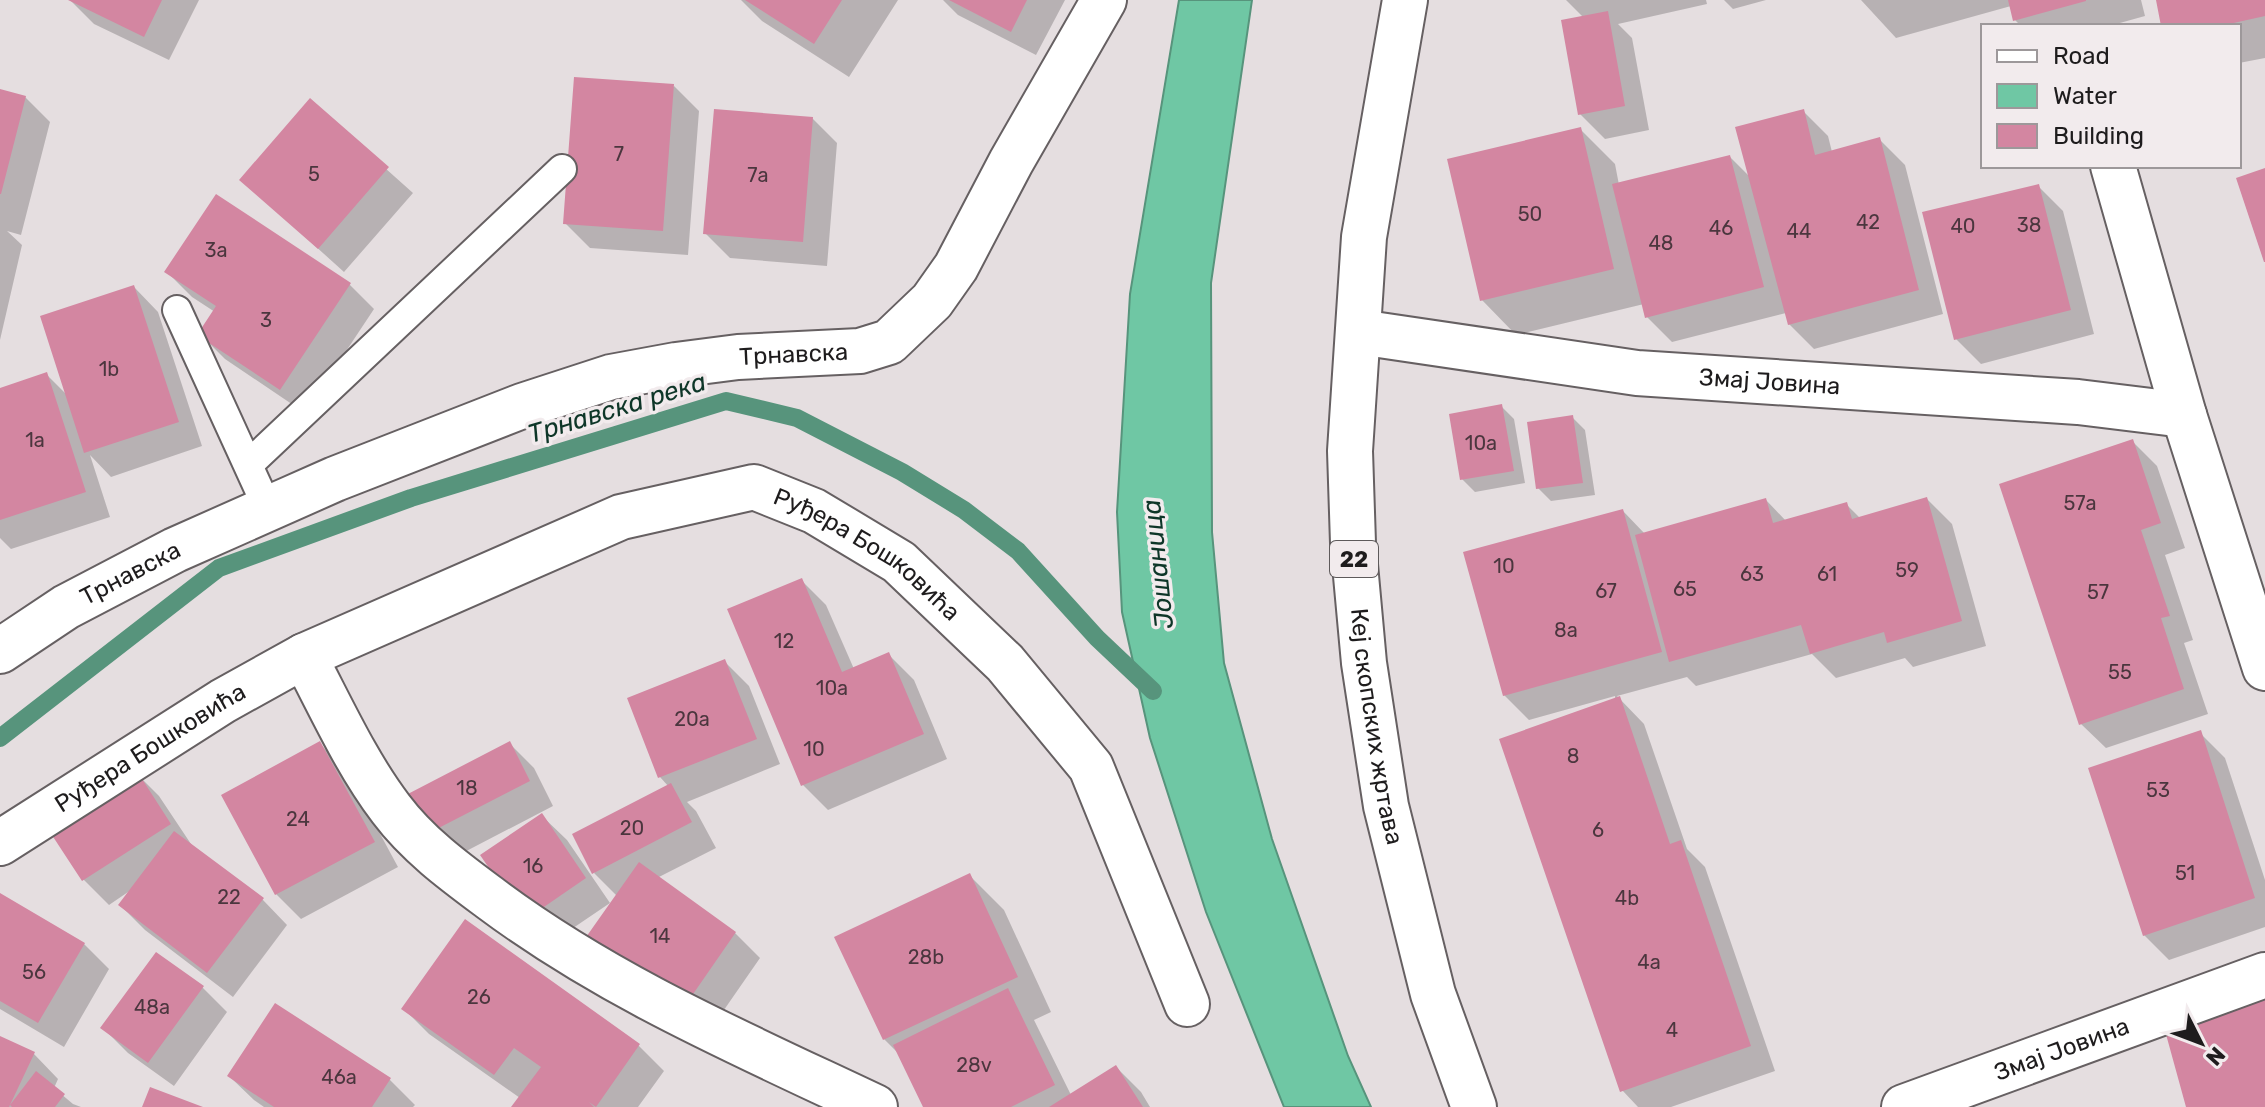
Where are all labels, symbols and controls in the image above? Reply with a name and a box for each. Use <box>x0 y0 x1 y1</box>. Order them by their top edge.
legend <box>1981 24 2241 168</box>
text: Road <box>2053 42 2110 70</box>
text: Water <box>2053 82 2117 110</box>
text: Building <box>2053 122 2144 150</box>
house number: 7 <box>614 142 624 166</box>
house number: 5 <box>308 162 320 186</box>
house number: 7a <box>747 163 769 187</box>
house number: 50 <box>1518 202 1542 226</box>
house number: 42 <box>1856 210 1880 234</box>
house number: 38 <box>2017 213 2041 237</box>
house number: 40 <box>1950 214 1976 238</box>
house number: 46 <box>1709 216 1733 240</box>
house number: 44 <box>1787 219 1811 243</box>
house number: 48 <box>1648 231 1674 255</box>
house number: 3a <box>204 238 228 262</box>
house number: 3 <box>260 308 272 332</box>
street label: Трнавска <box>739 338 849 371</box>
house number: 1b <box>99 357 119 381</box>
street label: Змај Јовина <box>1698 363 1841 400</box>
water label: Трнавска река <box>524 366 710 450</box>
house number: 1a <box>25 428 45 452</box>
house number: 10a <box>1465 431 1497 455</box>
street label: Руђера Бошковића <box>770 482 966 626</box>
house number: 57a <box>2063 491 2097 515</box>
water label: Јошаница <box>1136 498 1180 630</box>
street label: Трнавска <box>76 536 185 611</box>
road number: 22 <box>1330 541 1378 577</box>
house number: 10 <box>1493 554 1515 578</box>
house number: 59 <box>1895 558 1919 582</box>
house number: 63 <box>1740 562 1764 586</box>
house number: 61 <box>1817 562 1837 586</box>
house number: 65 <box>1673 577 1697 601</box>
house number: 67 <box>1595 579 1617 603</box>
house number: 57 <box>2087 580 2109 604</box>
street label: Кеј скопских жртава <box>1345 607 1409 848</box>
house number: 8a <box>1554 618 1578 642</box>
house number: 12 <box>774 629 794 653</box>
house number: 55 <box>2108 660 2132 684</box>
house number: 10a <box>816 676 848 700</box>
street label: Руђера Бошковића <box>50 677 251 818</box>
house number: 20a <box>674 707 710 731</box>
house number: 10 <box>803 737 825 761</box>
house number: 8 <box>1567 744 1579 768</box>
house number: 18 <box>456 776 478 800</box>
house number: 53 <box>2146 778 2170 802</box>
house number: 24 <box>286 807 310 831</box>
house number: 20 <box>620 816 644 840</box>
house number: 6 <box>1592 818 1604 842</box>
house number: 16 <box>523 854 543 878</box>
house number: 51 <box>2175 861 2195 885</box>
house number: 22 <box>217 885 241 909</box>
house number: 4b <box>1615 886 1639 910</box>
house number: 14 <box>650 924 670 948</box>
house number: 28b <box>908 945 944 969</box>
house number: 4a <box>1637 950 1661 974</box>
house number: 56 <box>22 960 46 984</box>
house number: 26 <box>467 985 491 1009</box>
house number: 48a <box>134 995 170 1019</box>
north arrow <box>2161 1003 2241 1083</box>
street label: Змај Јовина <box>1991 1012 2133 1087</box>
house number: 4 <box>1666 1018 1678 1042</box>
text: N <box>2200 1041 2231 1071</box>
house number: 28v <box>956 1053 992 1077</box>
house number: 46a <box>321 1065 357 1089</box>

